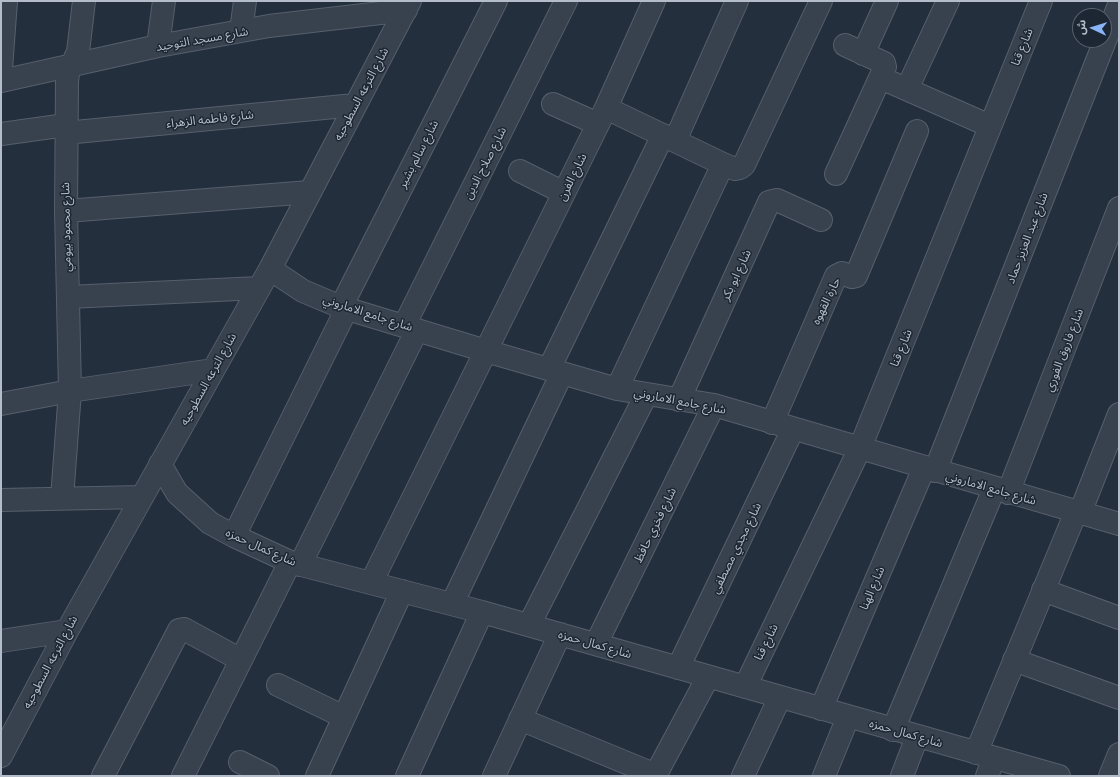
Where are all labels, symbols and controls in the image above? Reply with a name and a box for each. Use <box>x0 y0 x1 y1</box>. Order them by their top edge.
north arrow <box>1072 8 1112 48</box>
text: ش <box>1075 19 1088 35</box>
street label: شارع مسجد التوحيد <box>155 24 249 54</box>
street label: شارع قنا <box>1008 26 1036 68</box>
street label: شارع الترعه السطوحيه <box>330 45 392 143</box>
street label: شارع فاطمه الزهراء <box>165 107 255 131</box>
street label: شارع سالم بشير <box>395 118 441 190</box>
street label: شارع صلاح الدين <box>461 124 509 202</box>
street label: شارع الفرن <box>554 151 590 203</box>
street label: شارع محمود بيومي <box>58 182 74 272</box>
street label: شارع عبد العزيز حماد <box>1003 190 1051 286</box>
street label: شارع ابو بكر <box>718 247 754 303</box>
street label: حارة القهوه <box>808 275 844 327</box>
street label: شارع جامع الاماروني <box>321 292 415 334</box>
street label: شارع فاروق الفوري <box>1042 306 1086 394</box>
street label: شارع قنا <box>887 327 915 369</box>
street label: شارع الترعه السطوحيه <box>177 330 239 428</box>
street label: شارع جامع الاماروني <box>633 385 727 417</box>
street label: شارع جامع الاماروني <box>944 468 1038 508</box>
street label: شارع فخري حافظ <box>631 485 679 565</box>
street label: شارع مجدي مصطفي <box>708 500 764 596</box>
street label: شارع كمال حمزه <box>223 525 299 569</box>
street label: شارع الهنا <box>856 564 888 612</box>
street label: شارع الترعه السطوحيه <box>19 613 81 711</box>
street label: شارع قنا <box>751 621 781 663</box>
street label: شارع كمال حمزه <box>557 627 633 661</box>
street label: شارع كمال حمزه <box>868 716 944 750</box>

